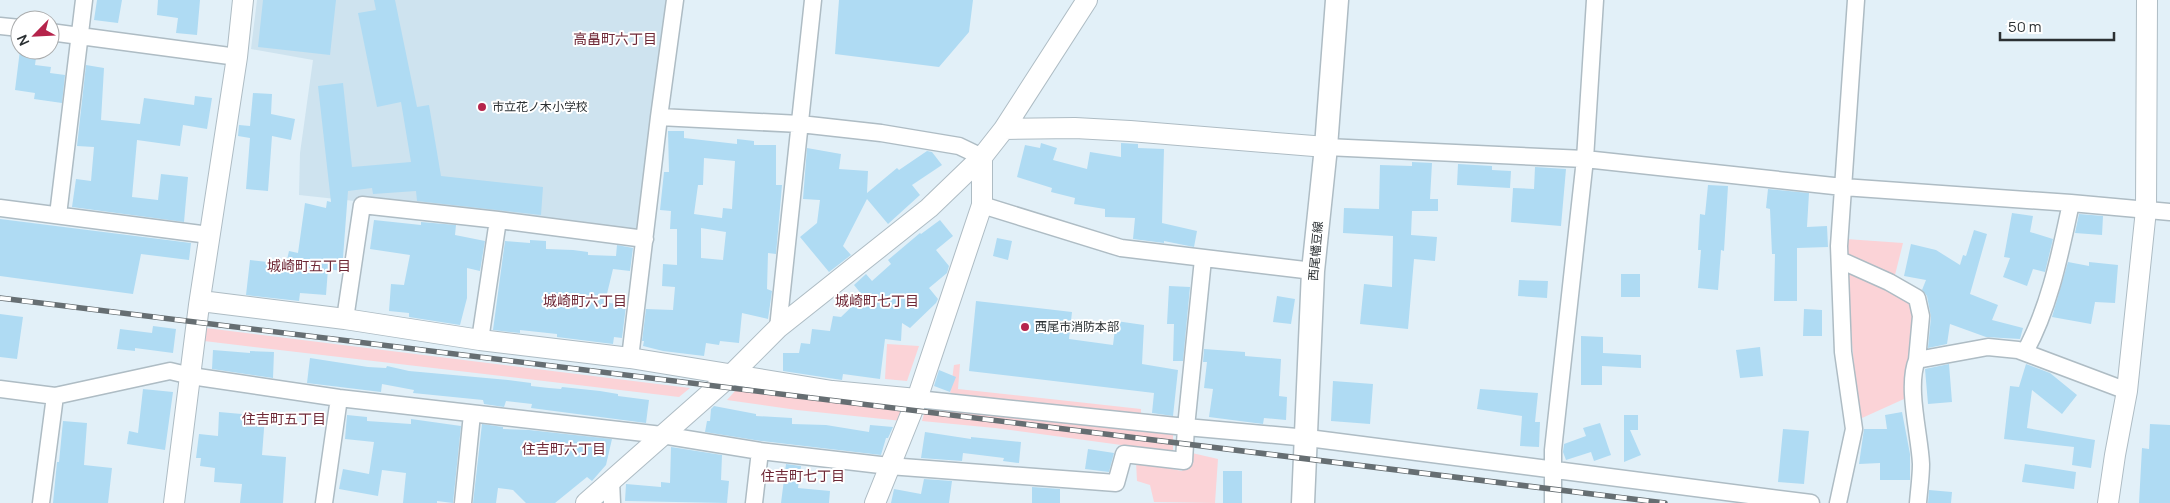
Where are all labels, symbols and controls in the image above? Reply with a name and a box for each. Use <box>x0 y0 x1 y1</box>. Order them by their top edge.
north arrow <box>10 10 60 60</box>
scale bar <box>2000 10 2114 42</box>
text: 50 m <box>2008 16 2042 37</box>
district label: 高畠町六丁目 <box>573 29 657 48</box>
text: N <box>12 32 33 49</box>
place label: 市立花ノ木小学校 <box>492 98 588 115</box>
marker: 市立花ノ木小学校 <box>476 101 488 113</box>
street label: 西尾幡豆線 <box>1304 220 1327 282</box>
district label: 城崎町五丁目 <box>267 256 351 275</box>
district label: 城崎町六丁目 <box>543 291 627 310</box>
district label: 城崎町七丁目 <box>835 291 919 310</box>
place label: 西尾市消防本部 <box>1035 318 1119 335</box>
marker: 西尾市消防本部 <box>1019 321 1031 333</box>
district label: 住吉町五丁目 <box>242 409 326 428</box>
district label: 住吉町六丁目 <box>522 439 606 458</box>
district label: 住吉町七丁目 <box>761 466 845 485</box>

